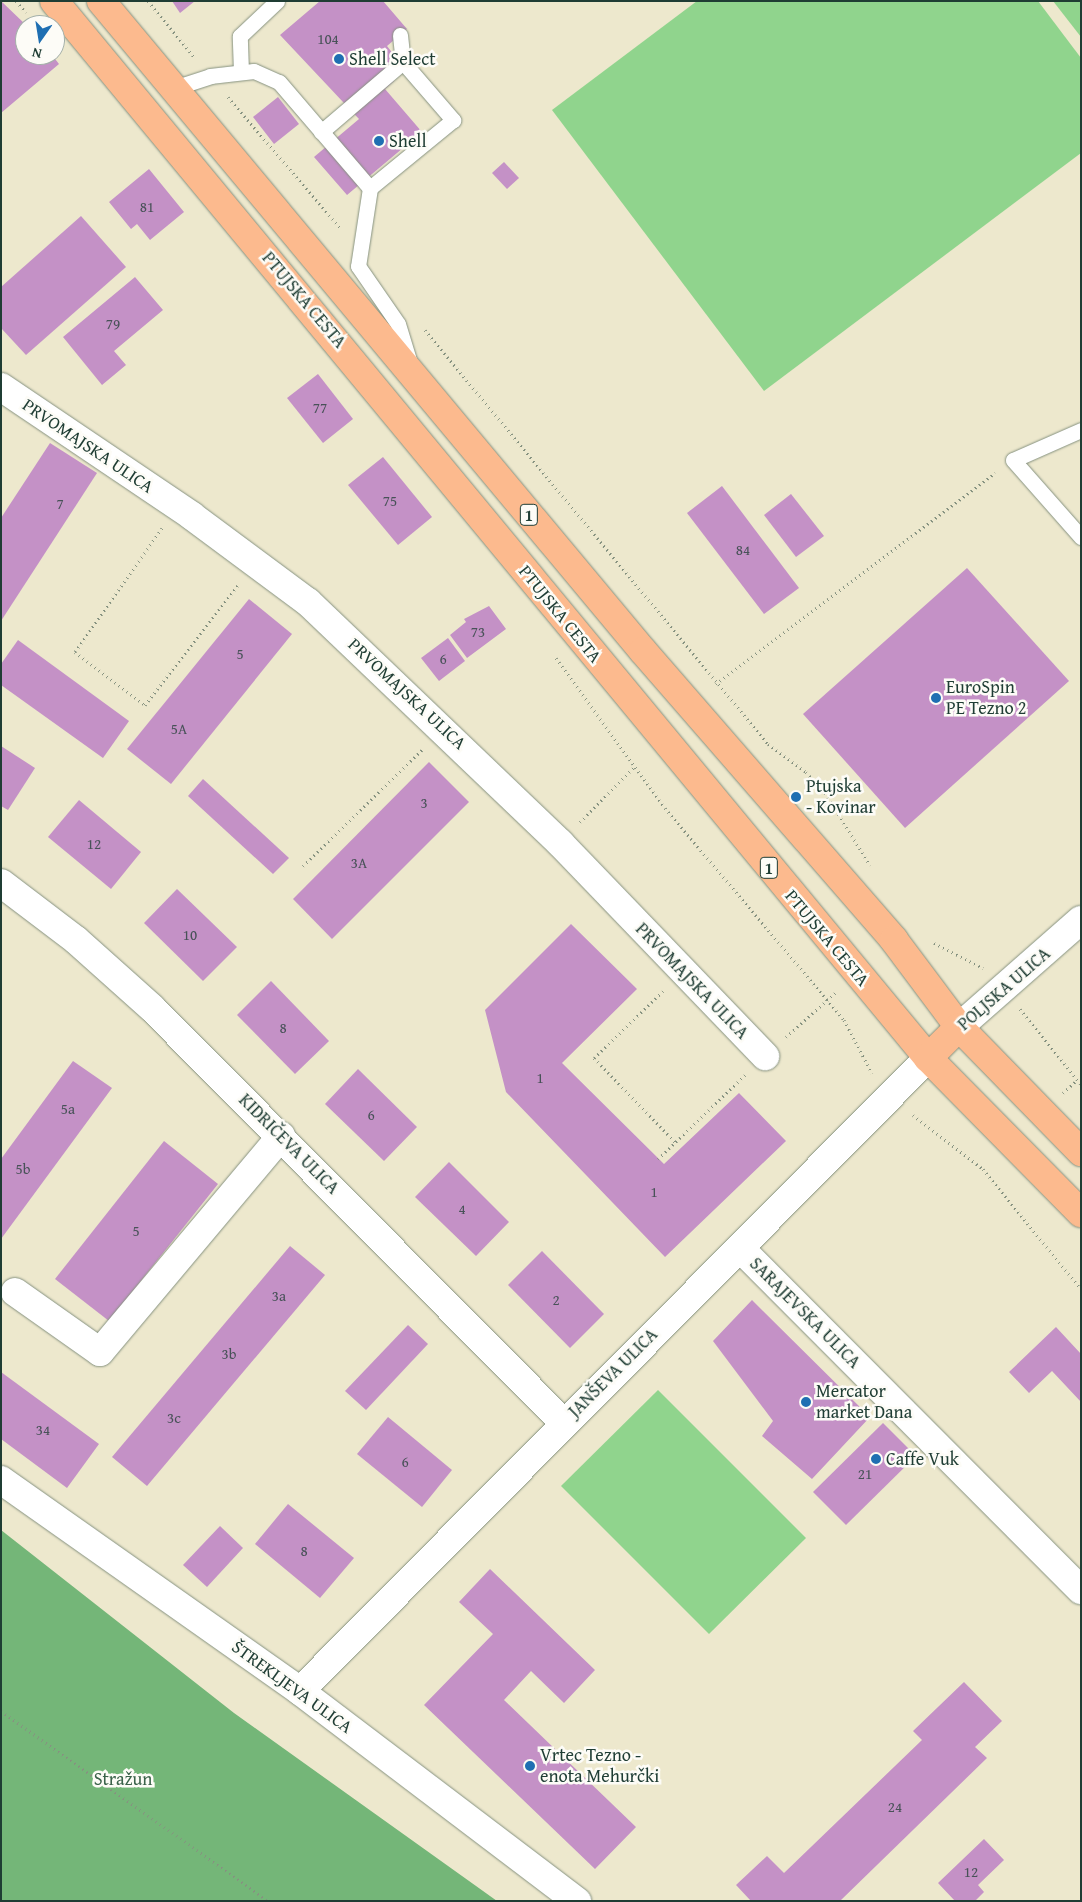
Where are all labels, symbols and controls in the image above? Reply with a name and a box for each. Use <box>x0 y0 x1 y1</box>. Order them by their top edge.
north arrow <box>15 15 65 65</box>
house number: 104 <box>317 30 339 48</box>
text: N <box>30 43 44 64</box>
place label: Shell Select <box>349 48 435 70</box>
marker: Shell Select <box>333 53 345 65</box>
place label: Shell <box>389 130 426 152</box>
marker: Shell <box>373 135 385 147</box>
house number: 81 <box>140 198 154 216</box>
street label: PTUJSKA CESTA <box>257 247 351 353</box>
house number: 79 <box>106 315 120 333</box>
street label: PRVOMAJSKA ULICA <box>18 394 158 498</box>
house number: 77 <box>313 399 327 417</box>
house number: 75 <box>383 492 397 510</box>
house number: 7 <box>56 495 64 513</box>
road number: 1 <box>519 502 539 528</box>
house number: 84 <box>736 541 750 559</box>
street label: PTUJSKA CESTA <box>514 561 606 667</box>
house number: 73 <box>471 623 485 641</box>
street label: PRVOMAJSKA ULICA <box>344 634 470 754</box>
house number: 5 <box>236 645 244 663</box>
house number: 6 <box>439 650 447 668</box>
place label: EuroSpin PE Tezno 2 <box>946 677 1026 720</box>
marker: EuroSpin PE Tezno 2 <box>930 692 942 704</box>
house number: 5A <box>171 720 187 738</box>
place label: Ptujska - Kovinar <box>806 776 876 819</box>
marker: Ptujska - Kovinar <box>790 791 802 803</box>
house number: 3 <box>420 794 428 812</box>
house number: 12 <box>87 835 101 853</box>
house number: 3A <box>351 854 367 872</box>
road number: 1 <box>759 854 779 881</box>
street label: PTUJSKA CESTA <box>780 885 874 991</box>
street label: PRVOMAJSKA ULICA <box>631 918 753 1044</box>
house number: 10 <box>183 926 197 944</box>
street label: POLJSKA ULICA <box>953 943 1055 1035</box>
house number: 8 <box>279 1019 287 1037</box>
house number: 1 <box>536 1069 544 1087</box>
street label: KIDRIČEVA ULICA <box>234 1089 344 1199</box>
house number: 5a <box>61 1100 75 1118</box>
house number: 6 <box>367 1106 375 1124</box>
house number: 5b <box>16 1160 30 1178</box>
house number: 1 <box>650 1183 658 1201</box>
house number: 4 <box>458 1200 466 1218</box>
house number: 5 <box>132 1222 140 1240</box>
street label: SARAJEVSKA ULICA <box>745 1253 865 1373</box>
house number: 3a <box>272 1287 286 1305</box>
house number: 2 <box>552 1291 560 1309</box>
street label: JANŠEVA ULICA <box>564 1324 662 1422</box>
house number: 3b <box>222 1345 236 1363</box>
place label: Mercator market Dana <box>816 1381 912 1424</box>
marker: Mercator market Dana <box>800 1396 812 1408</box>
house number: 3c <box>167 1409 181 1427</box>
house number: 34 <box>36 1421 50 1439</box>
place label: Caffe Vuk <box>886 1448 959 1470</box>
house number: 6 <box>401 1453 409 1471</box>
marker: Caffe Vuk <box>870 1453 882 1465</box>
house number: 21 <box>858 1465 872 1483</box>
house number: 8 <box>300 1542 308 1560</box>
street label: ŠTREKLJEVA ULICA <box>227 1636 357 1738</box>
place label: Vrtec Tezno - enota Mehurčki <box>540 1745 659 1788</box>
marker: Vrtec Tezno - enota Mehurčki <box>524 1760 536 1772</box>
park label: Stražun <box>94 1768 152 1790</box>
house number: 24 <box>888 1798 902 1816</box>
house number: 12 <box>964 1863 978 1881</box>

